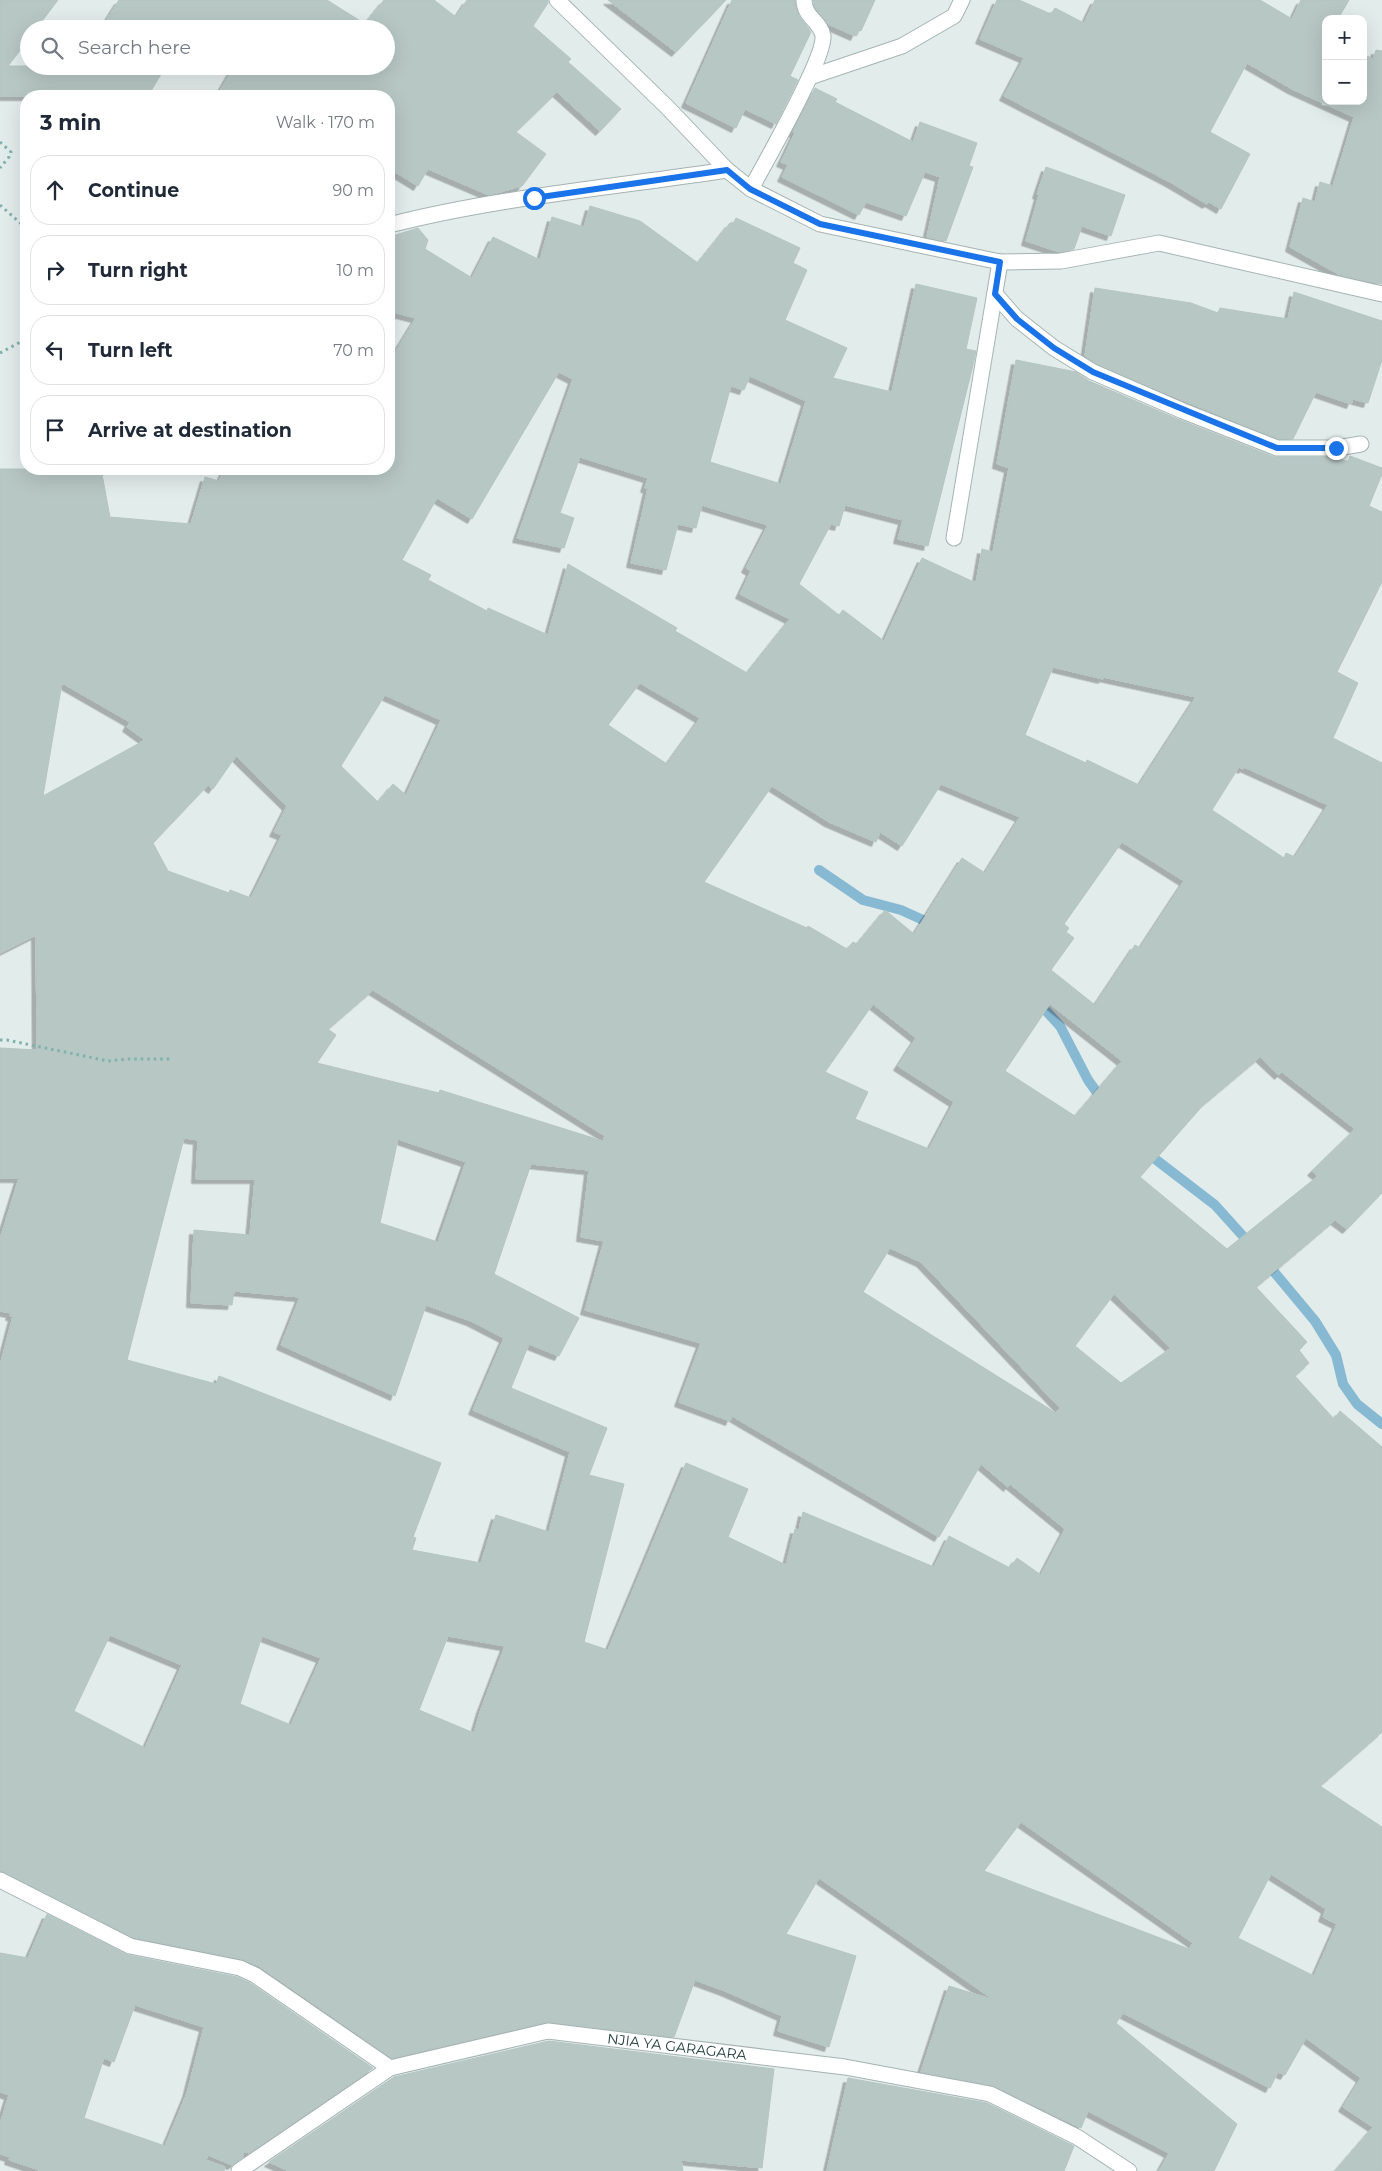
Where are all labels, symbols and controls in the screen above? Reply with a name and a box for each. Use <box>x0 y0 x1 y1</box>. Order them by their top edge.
map controls <box>1322 15 1367 105</box>
button: + <box>1322 15 1367 60</box>
search box <box>20 20 395 75</box>
icon: search <box>38 34 66 62</box>
text: Search here <box>78 36 191 59</box>
button: − <box>1322 60 1367 105</box>
text: 3 min <box>40 110 101 135</box>
text: Walk · 170 m <box>276 113 375 132</box>
icon: ahead <box>41 176 69 204</box>
text: Continue <box>88 179 179 202</box>
text: 90 m <box>332 181 374 200</box>
route start <box>523 187 546 210</box>
icon: right <box>41 256 69 284</box>
text: Turn right <box>88 259 188 282</box>
text: 10 m <box>336 261 374 280</box>
icon: left <box>41 336 69 364</box>
text: Turn left <box>88 339 173 362</box>
text: 70 m <box>333 341 374 360</box>
icon: arrive <box>41 416 69 444</box>
text: Arrive at destination <box>88 419 292 442</box>
route end <box>1325 437 1348 460</box>
street label: NJIA YA GARAGARA <box>606 2029 749 2064</box>

